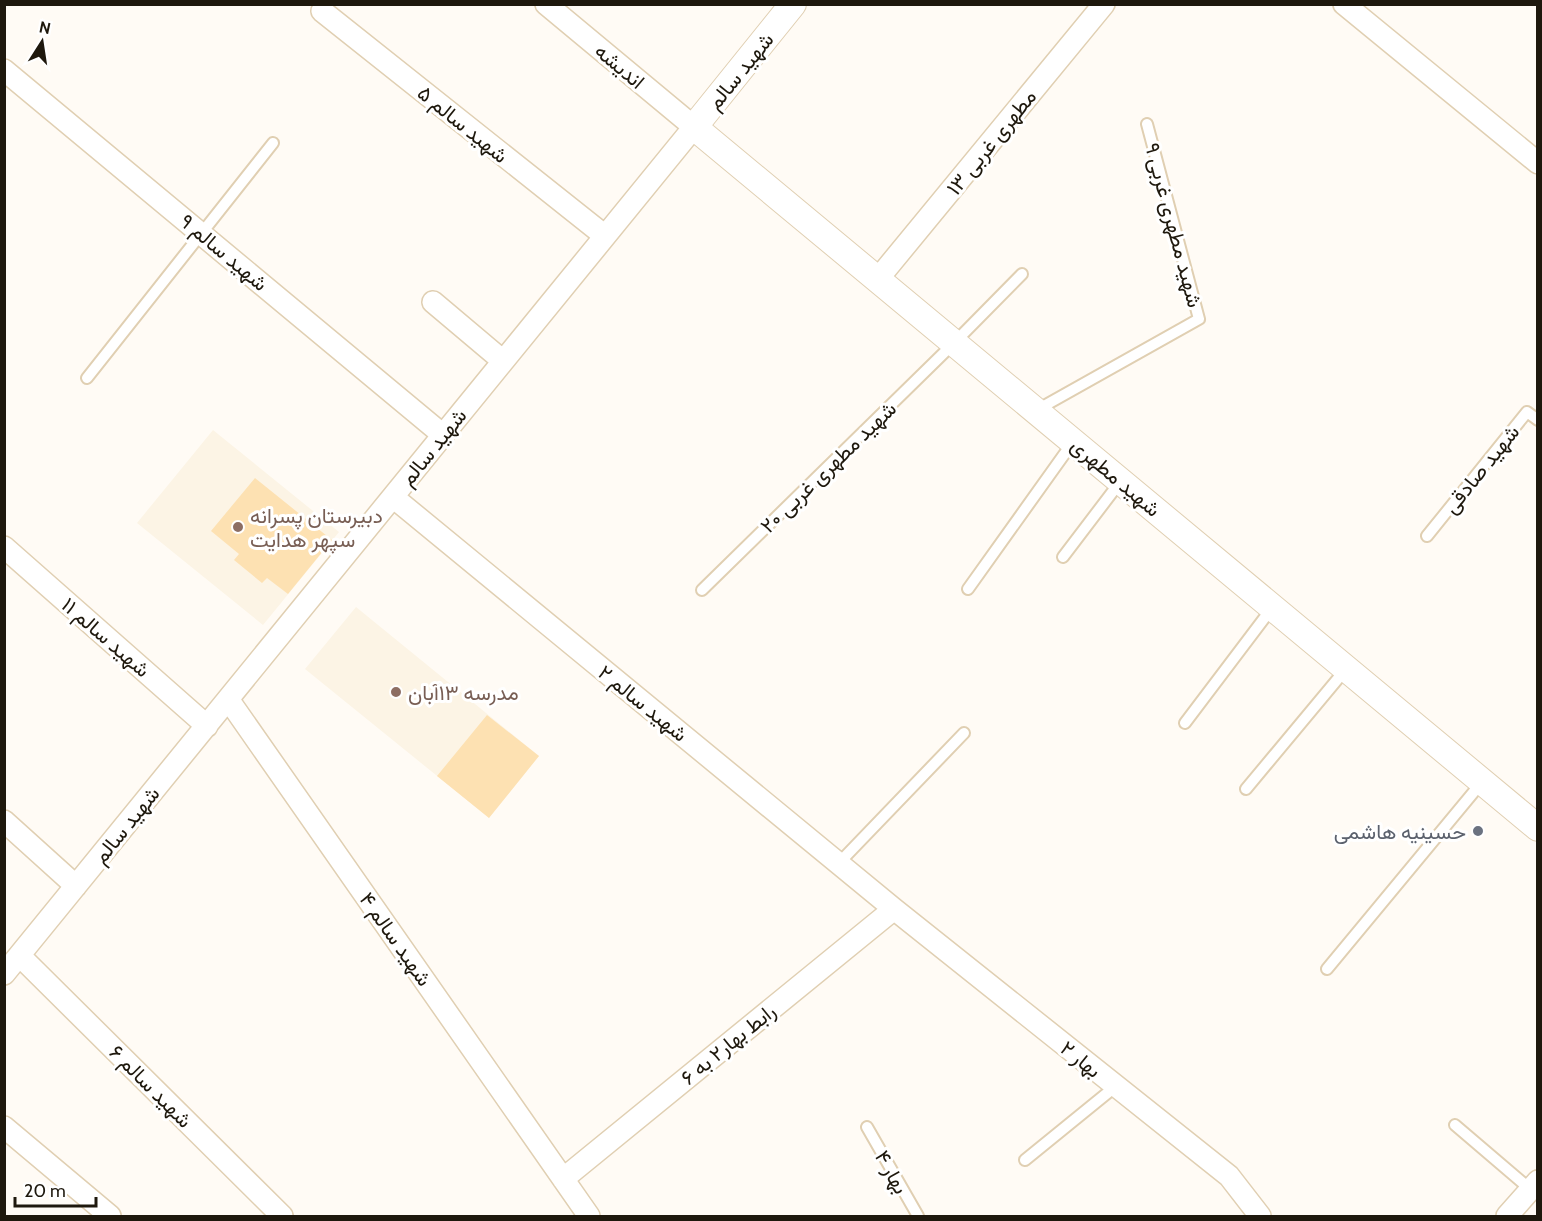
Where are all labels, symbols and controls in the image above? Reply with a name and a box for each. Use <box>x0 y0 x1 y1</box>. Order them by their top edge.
north arrow <box>12 12 72 72</box>
text: N <box>38 17 53 38</box>
street label: شهید سالم <box>701 27 780 116</box>
street label: اندیشه <box>590 38 650 94</box>
street label: شهید سالم ۵ <box>411 80 513 170</box>
street label: مطهری غربی ۱۳ <box>941 84 1042 200</box>
street label: شهید مطهری غربی ۹ <box>1139 140 1208 310</box>
street label: شهید سالم ۹ <box>174 208 273 297</box>
street label: شهید مطهری غربی ۲۰ <box>755 396 902 539</box>
street label: شهید سالم <box>394 403 473 492</box>
street label: شهید صادقی <box>1438 420 1525 519</box>
street label: شهید مطهری <box>1065 432 1166 522</box>
place label: دبیرستان پسرانه سپهر هدایت <box>250 503 383 554</box>
marker: دبیرستان پسرانه سپهر هدایت <box>231 520 245 534</box>
street label: شهید سالم ۱۱ <box>55 592 155 684</box>
street label: شهید سالم ۲ <box>592 659 693 748</box>
place label: مدرسه ۱۳آبان <box>408 680 519 706</box>
marker: مدرسه ۱۳آبان <box>389 685 403 699</box>
street label: شهید سالم <box>87 781 166 870</box>
place label: حسینیه هاشمی <box>1334 819 1466 844</box>
marker: حسینیه هاشمی <box>1471 824 1485 838</box>
street label: شهید سالم ۴ <box>353 887 437 992</box>
street label: رابط بهار۲ به ۶ <box>676 998 781 1091</box>
street label: بهار ۲ <box>1055 1035 1106 1084</box>
street label: شهید سالم ۶ <box>103 1039 198 1134</box>
street label: بهار ۴ <box>869 1146 914 1199</box>
scale bar <box>15 1170 96 1208</box>
text: 20 m <box>24 1180 66 1202</box>

